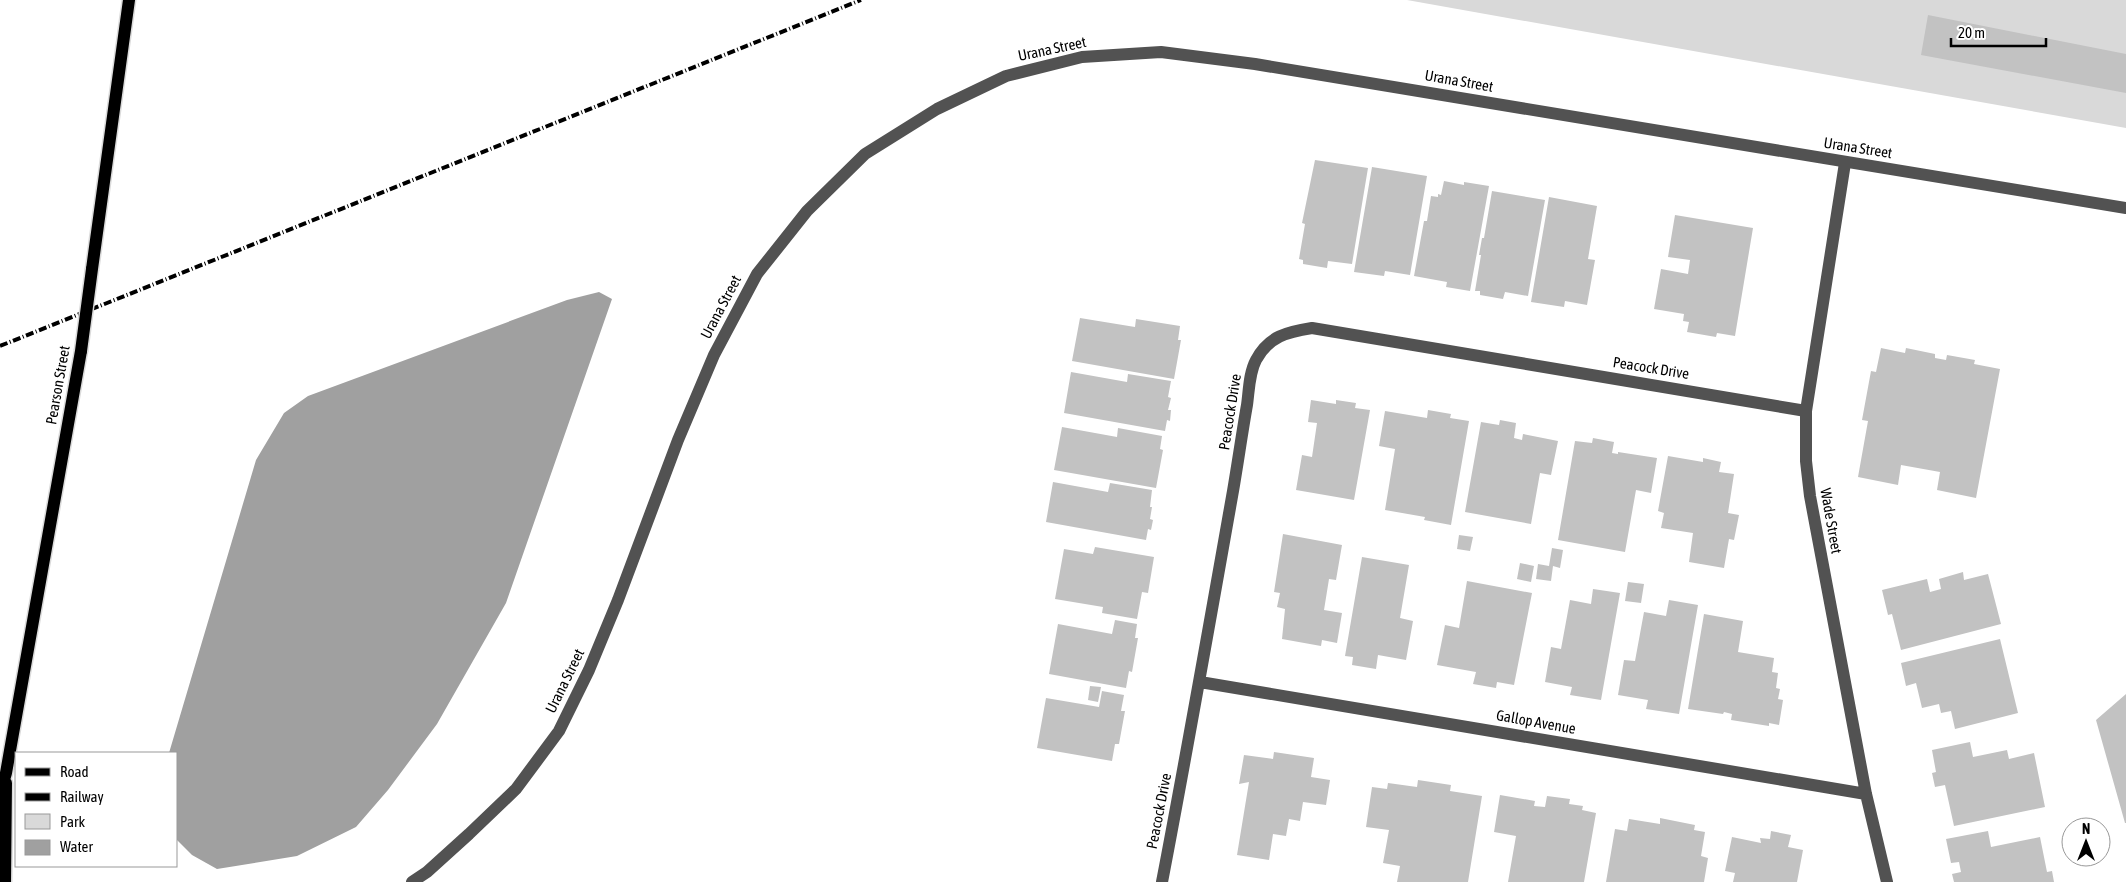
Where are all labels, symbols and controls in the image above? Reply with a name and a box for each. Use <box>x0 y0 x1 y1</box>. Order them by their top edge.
scale bar <box>1951 15 2046 47</box>
text: 20 m <box>1958 24 1985 41</box>
street label: Urana Street <box>1016 33 1087 64</box>
street label: Urana Street <box>1424 66 1495 95</box>
street label: Urana Street <box>1823 134 1894 161</box>
street label: Urana Street <box>697 272 744 341</box>
street label: Pearson Street <box>42 344 73 426</box>
street label: Peacock Drive <box>1612 353 1691 382</box>
street label: Peacock Drive <box>1215 372 1244 451</box>
street label: Wade Street <box>1817 487 1846 555</box>
street label: Urana Street <box>542 646 587 716</box>
street label: Gallop Avenue <box>1495 706 1577 737</box>
legend <box>15 752 178 867</box>
text: Road <box>60 763 89 780</box>
street label: Peacock Drive <box>1143 771 1174 850</box>
text: Railway <box>60 788 104 805</box>
text: Park <box>60 813 85 830</box>
north arrow <box>2061 817 2111 867</box>
text: N <box>2082 821 2090 837</box>
text: Water <box>60 838 93 855</box>

